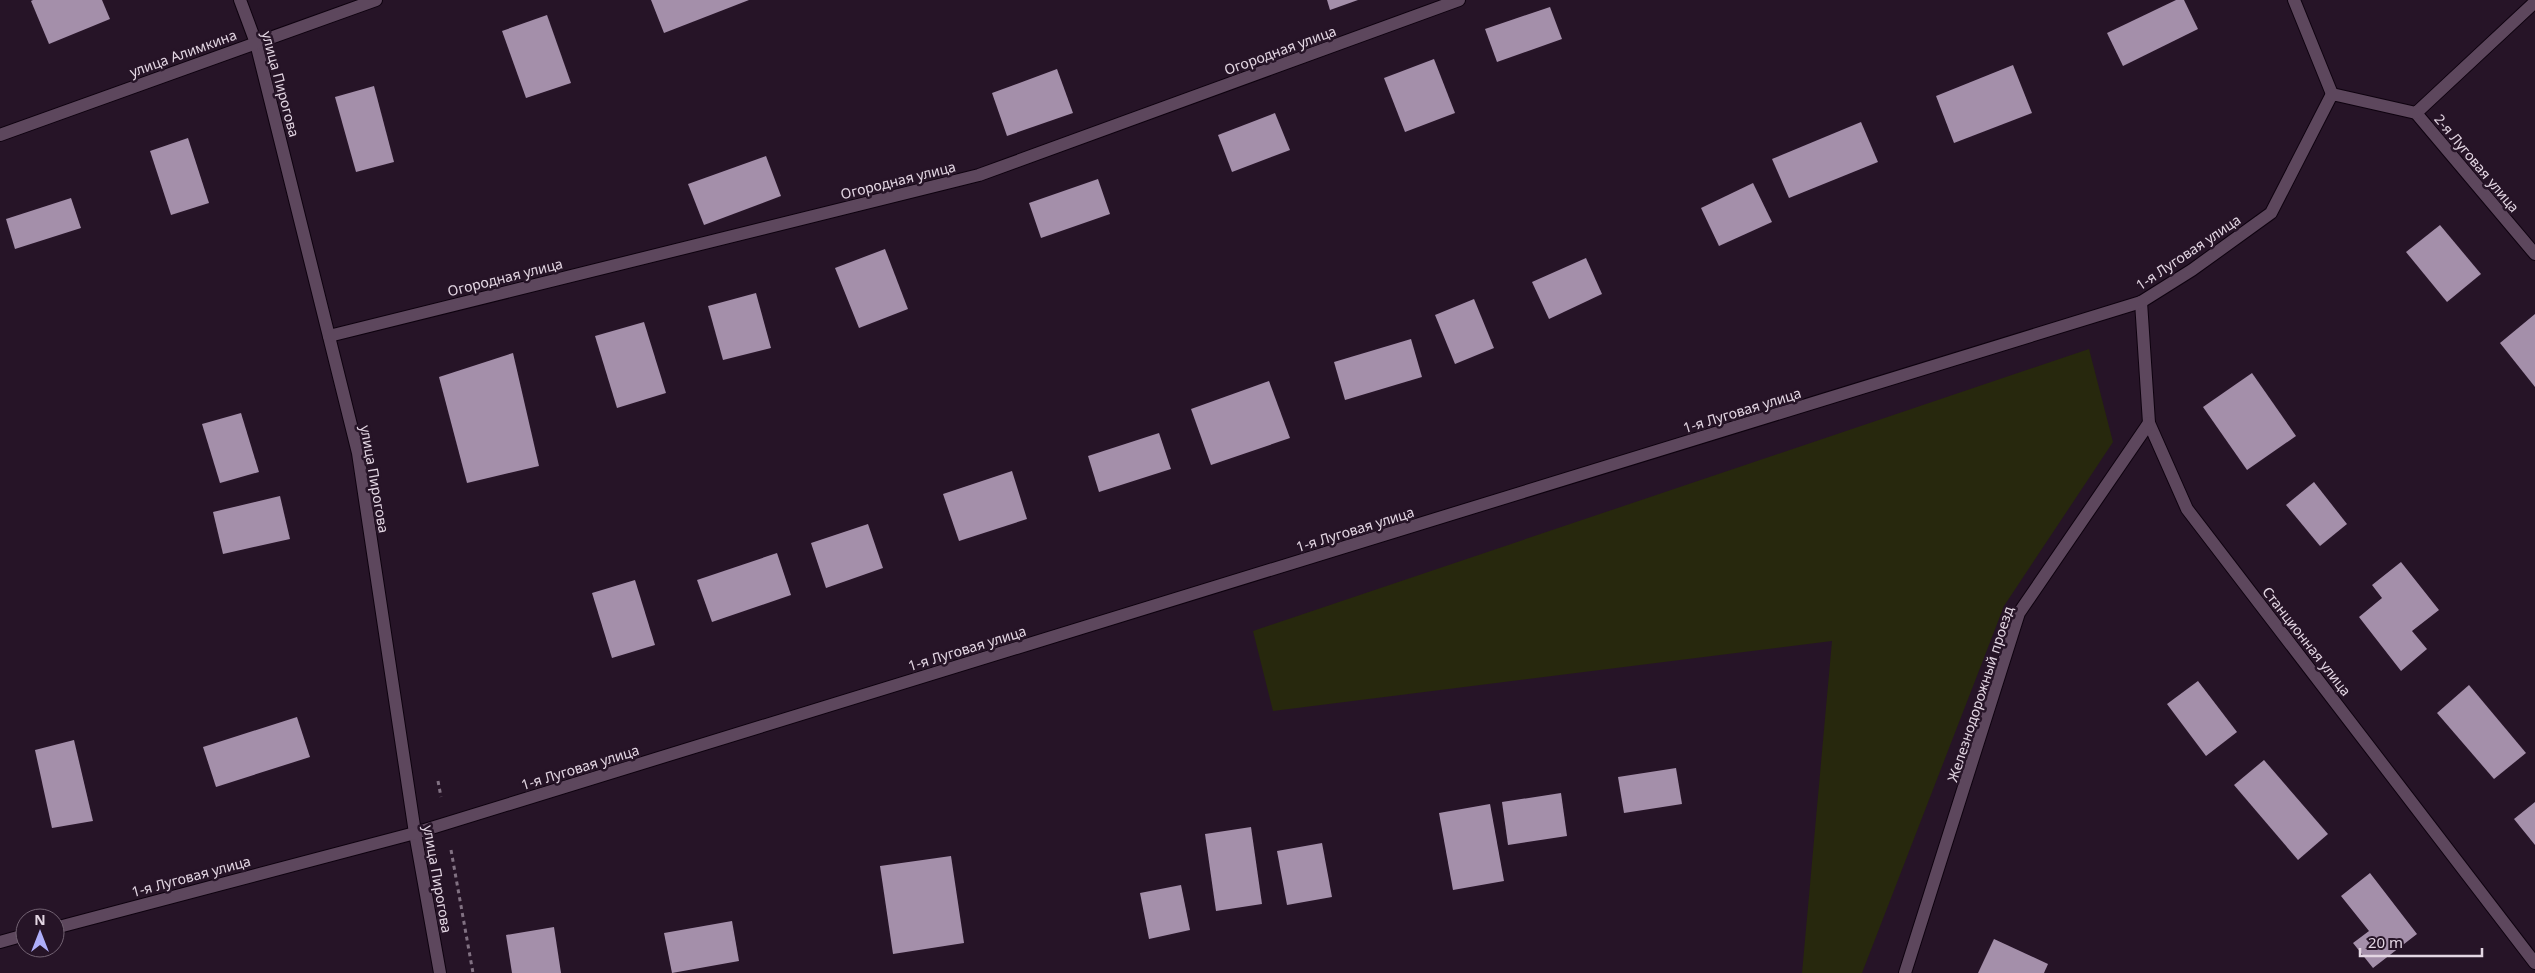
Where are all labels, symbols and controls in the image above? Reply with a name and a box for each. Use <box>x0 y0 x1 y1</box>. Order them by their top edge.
street label: Огородная улица <box>1221 21 1339 79</box>
street label: улица Алимкина <box>127 25 239 81</box>
street label: улица Пирогова <box>258 29 304 139</box>
street label: 2-я Луговая улица <box>2430 110 2524 216</box>
street label: Огородная улица <box>838 157 958 203</box>
street label: 1-я Луговая улица <box>2132 210 2244 294</box>
street label: Огородная улица <box>445 254 565 300</box>
street label: 1-я Луговая улица <box>1681 383 1803 437</box>
street label: улица Пирогова <box>356 424 394 534</box>
street label: 1-я Луговая улица <box>1294 502 1416 556</box>
street label: Станционная улица <box>2258 582 2356 700</box>
street label: Железнодорожный проезд <box>1943 603 2018 784</box>
street label: 1-я Луговая улица <box>906 621 1028 675</box>
street label: 1-я Луговая улица <box>519 740 641 794</box>
street label: улица Пирогова <box>419 824 457 934</box>
street label: 1-я Луговая улица <box>129 851 253 901</box>
north arrow <box>15 908 65 958</box>
text: N <box>34 910 46 929</box>
scale bar <box>2360 926 2482 958</box>
text: 20 m <box>2368 932 2403 952</box>

